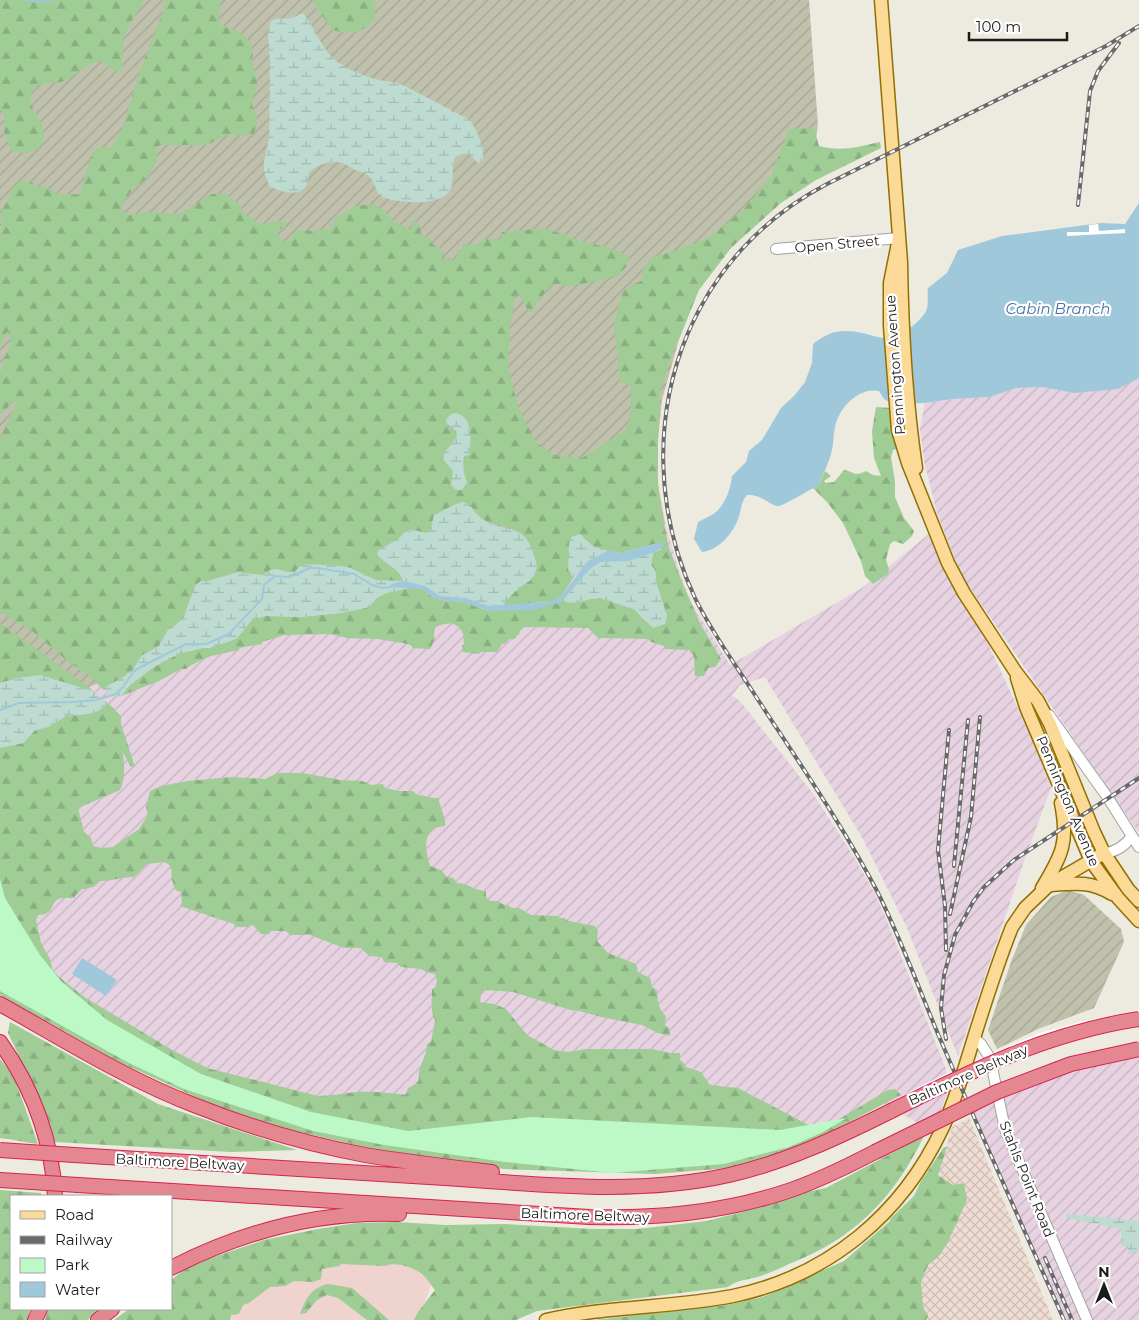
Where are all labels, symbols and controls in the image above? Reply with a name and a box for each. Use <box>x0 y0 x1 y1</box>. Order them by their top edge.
scale bar <box>969 10 1066 42</box>
text: 100 m <box>976 17 1021 36</box>
street label: Open Street <box>794 231 881 257</box>
street label: Pennington Avenue <box>881 294 909 436</box>
water label: Cabin Branch <box>1006 299 1110 318</box>
street label: Pennington Avenue <box>1032 733 1104 869</box>
street label: Baltimore Beltway <box>905 1040 1031 1109</box>
street label: Stahls Point Road <box>995 1118 1059 1240</box>
street label: Baltimore Beltway <box>115 1150 245 1174</box>
legend <box>10 1195 172 1310</box>
street label: Baltimore Beltway <box>520 1204 650 1226</box>
text: Road <box>55 1205 94 1224</box>
text: Railway <box>55 1230 113 1249</box>
text: Park <box>55 1255 89 1274</box>
north arrow <box>1079 1260 1129 1310</box>
text: N <box>1098 1263 1110 1281</box>
text: Water <box>55 1280 101 1299</box>

